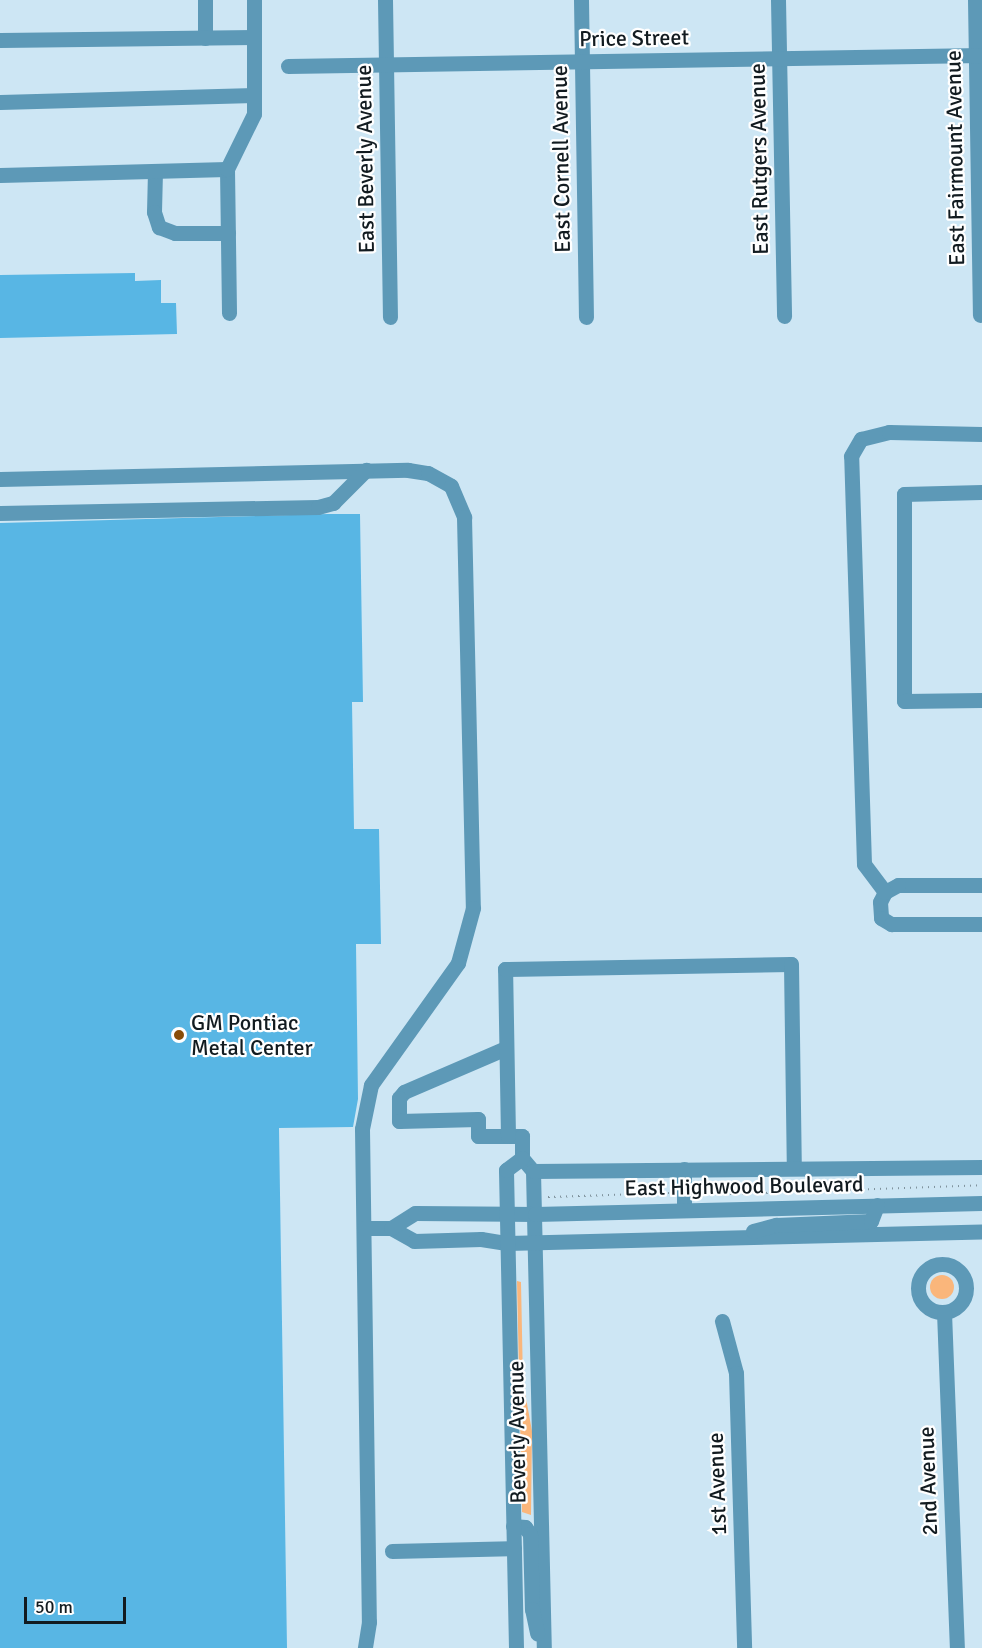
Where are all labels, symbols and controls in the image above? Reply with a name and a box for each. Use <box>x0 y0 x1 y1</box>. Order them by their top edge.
street label: Price Street <box>579 24 689 52</box>
street label: East Fairmount Avenue <box>940 50 970 266</box>
street label: East Rutgers Avenue <box>744 63 774 255</box>
street label: East Beverly Avenue <box>350 64 380 254</box>
street label: East Cornell Avenue <box>546 65 576 253</box>
place label: GM Pontiac Metal Center <box>191 1009 313 1060</box>
marker: GM Pontiac Metal Center <box>172 1028 186 1042</box>
street label: East Highwood Boulevard <box>624 1171 864 1201</box>
street label: Beverly Avenue <box>503 1360 531 1504</box>
street label: 2nd Avenue <box>913 1426 943 1536</box>
street label: 1st Avenue <box>702 1432 732 1536</box>
scale bar <box>27 1585 129 1623</box>
text: 50 m <box>35 1596 73 1618</box>

